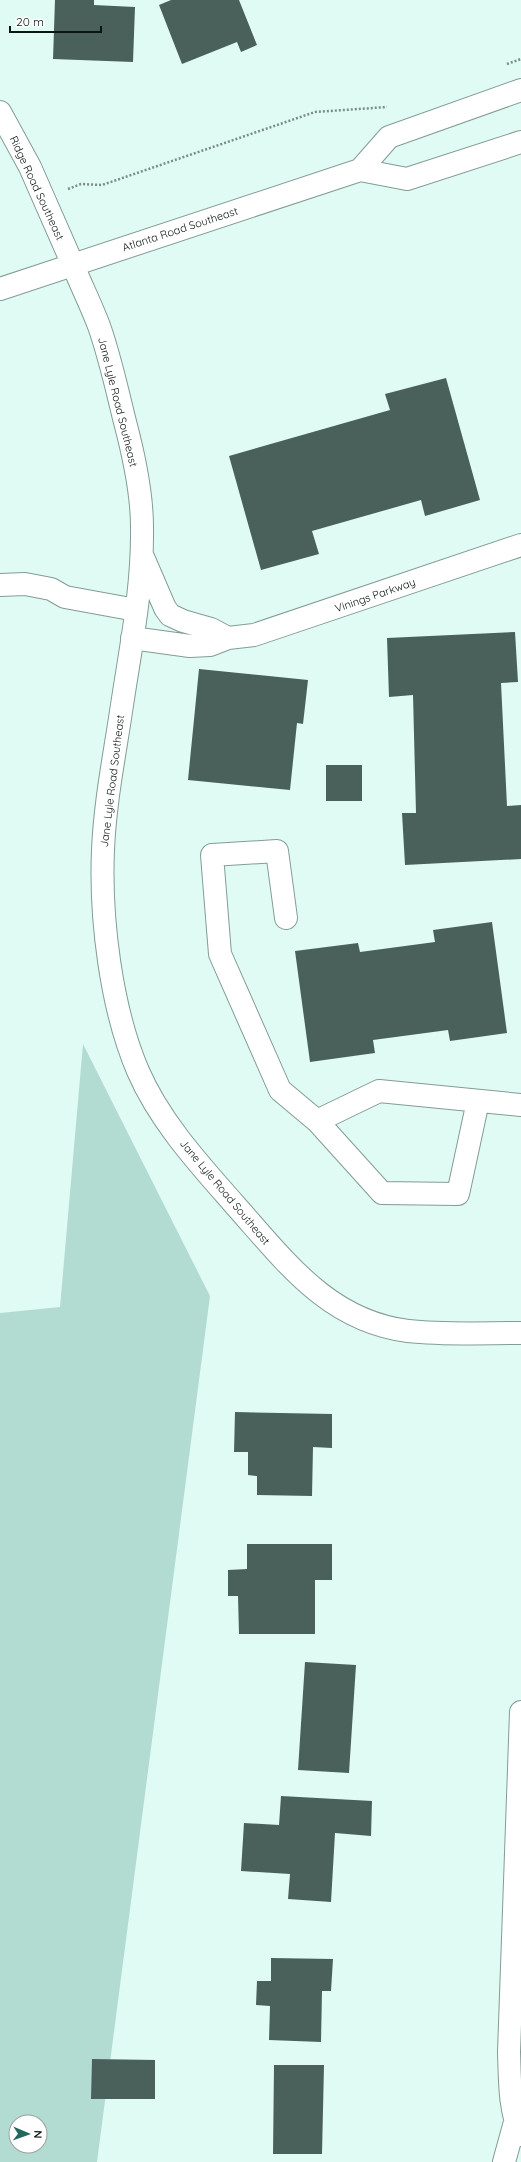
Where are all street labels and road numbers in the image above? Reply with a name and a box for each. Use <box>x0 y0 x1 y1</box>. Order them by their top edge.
street label: Ridge Road Southeast <box>7 134 67 243</box>
street label: Atlanta Road Southeast <box>120 204 240 254</box>
street label: Jane Lyle Road Southeast <box>95 336 141 469</box>
street label: Vinings Parkway <box>333 575 417 615</box>
street label: Jane Lyle Road Southeast <box>97 714 127 848</box>
street label: Jane Lyle Road Southeast <box>177 1136 273 1248</box>

